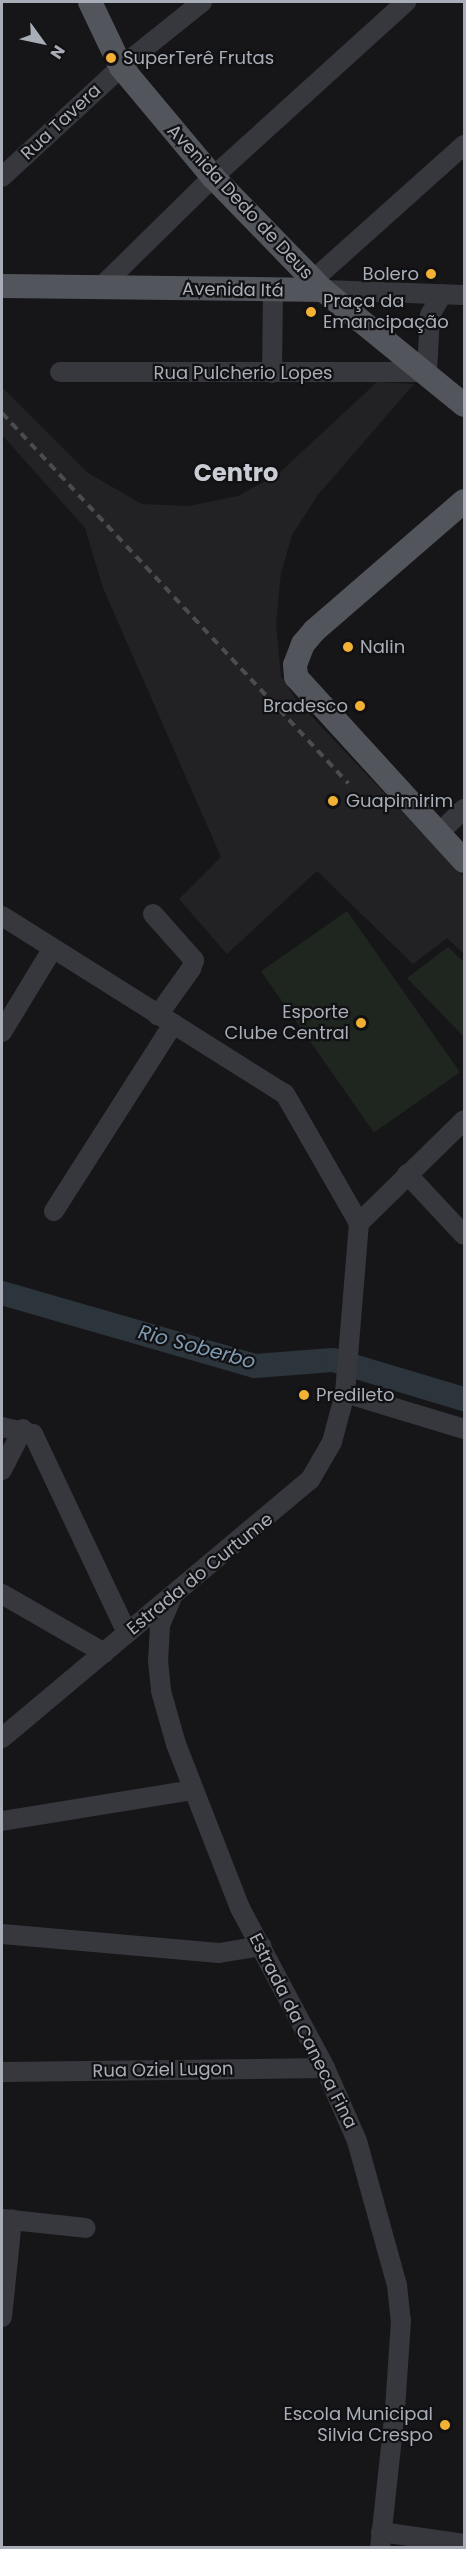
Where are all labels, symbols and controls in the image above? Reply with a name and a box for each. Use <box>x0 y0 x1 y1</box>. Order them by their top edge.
north arrow <box>12 12 72 72</box>
text: N <box>45 41 70 63</box>
place label: SuperTerê Frutas <box>123 47 274 69</box>
marker: SuperTerê Frutas <box>104 51 118 65</box>
street label: Rua Tavera <box>17 79 105 165</box>
street label: Avenida Dedo de Deus <box>163 120 317 284</box>
place label: Bolero <box>363 263 419 285</box>
marker: Bolero <box>424 267 438 281</box>
street label: Avenida Itá <box>182 278 284 302</box>
place label: Praça da Emancipação <box>323 291 449 334</box>
marker: Praça da Emancipação <box>304 305 318 319</box>
street label: Rua Pulcherio Lopes <box>154 362 332 384</box>
district label: Centro <box>194 459 278 487</box>
place label: Nalin <box>360 636 405 658</box>
marker: Nalin <box>341 640 355 654</box>
place label: Bradesco <box>263 695 348 717</box>
marker: Bradesco <box>353 699 367 713</box>
place label: Guapimirim <box>346 790 453 812</box>
marker: Guapimirim <box>324 792 342 810</box>
place label: Esporte Clube Central <box>225 1002 349 1044</box>
marker: Esporte Clube Central <box>354 1016 368 1030</box>
water label: Rio Soberbo <box>136 1320 258 1374</box>
place label: Predileto <box>316 1384 395 1406</box>
marker: Predileto <box>297 1388 311 1402</box>
street label: Estrada do Curtume <box>123 1508 277 1640</box>
street label: Estrada da Caneca Fina <box>244 1930 362 2132</box>
street label: Rua Oziel Lugon <box>92 2058 234 2082</box>
place label: Escola Municipal Silvia Crespo <box>283 2404 433 2446</box>
marker: Escola Municipal Silvia Crespo <box>438 2418 452 2432</box>

